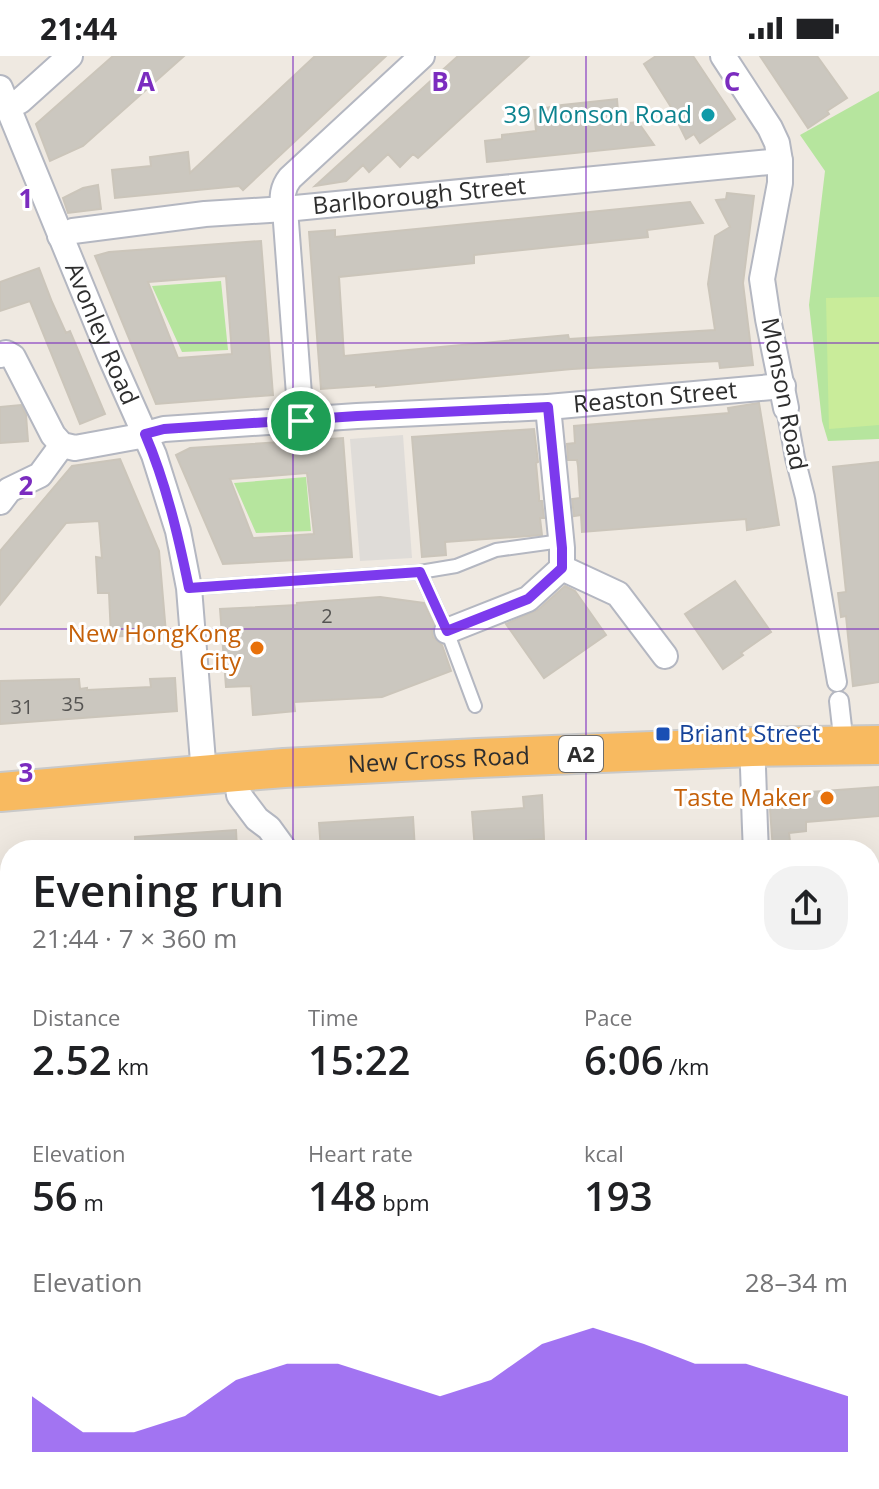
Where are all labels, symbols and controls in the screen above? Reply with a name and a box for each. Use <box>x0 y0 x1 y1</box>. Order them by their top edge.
text: 21:44 <box>40 8 117 49</box>
text: A <box>137 63 155 99</box>
text: B <box>431 63 449 99</box>
text: C <box>724 63 740 99</box>
place label: 39 Monson Road <box>503 97 692 130</box>
marker: 39 Monson Road <box>699 106 717 124</box>
street label: Barlborough Street <box>311 168 527 221</box>
text: 1 <box>19 180 33 216</box>
street label: Avonley Road <box>58 257 148 410</box>
street label: Monson Road <box>755 315 816 473</box>
street label: Reaston Street <box>572 372 738 420</box>
pin <box>267 387 335 455</box>
icon: arrive <box>279 399 323 443</box>
text: 2 <box>19 467 34 503</box>
house number: 2 <box>321 602 333 629</box>
place label: New HongKong City <box>68 616 242 677</box>
marker: New HongKong City <box>248 639 266 657</box>
house number: 35 <box>62 690 84 717</box>
house number: 31 <box>11 693 33 720</box>
place label: Briant Street <box>679 716 820 749</box>
marker: Briant Street <box>654 725 672 743</box>
road number: A2 <box>559 736 603 772</box>
street label: New Cross Road <box>347 738 530 780</box>
text: 3 <box>19 754 33 790</box>
place label: Taste Maker <box>674 780 811 813</box>
marker: Taste Maker <box>818 789 836 807</box>
text: Evening run <box>32 860 284 920</box>
button: share <box>764 866 848 950</box>
text: 21:44 · 7 × 360 m <box>32 920 237 956</box>
text: Distance <box>32 1002 120 1032</box>
text: Time <box>308 1002 358 1032</box>
text: Pace <box>584 1002 632 1032</box>
text: 2.52 <box>32 1032 112 1087</box>
text: 15:22 <box>308 1032 410 1087</box>
text: 6:06 <box>584 1032 664 1087</box>
text: km <box>112 1051 149 1081</box>
text: /km <box>664 1051 709 1081</box>
text: Elevation <box>32 1138 125 1168</box>
text: Heart rate <box>308 1138 413 1168</box>
text: kcal <box>584 1138 624 1168</box>
text: 56 <box>32 1168 78 1223</box>
text: 148 <box>308 1168 377 1223</box>
text: 193 <box>584 1168 653 1223</box>
text: m <box>78 1187 104 1217</box>
text: bpm <box>377 1187 430 1217</box>
text: Elevation <box>32 1264 142 1300</box>
text: 28–34 m <box>745 1264 848 1300</box>

